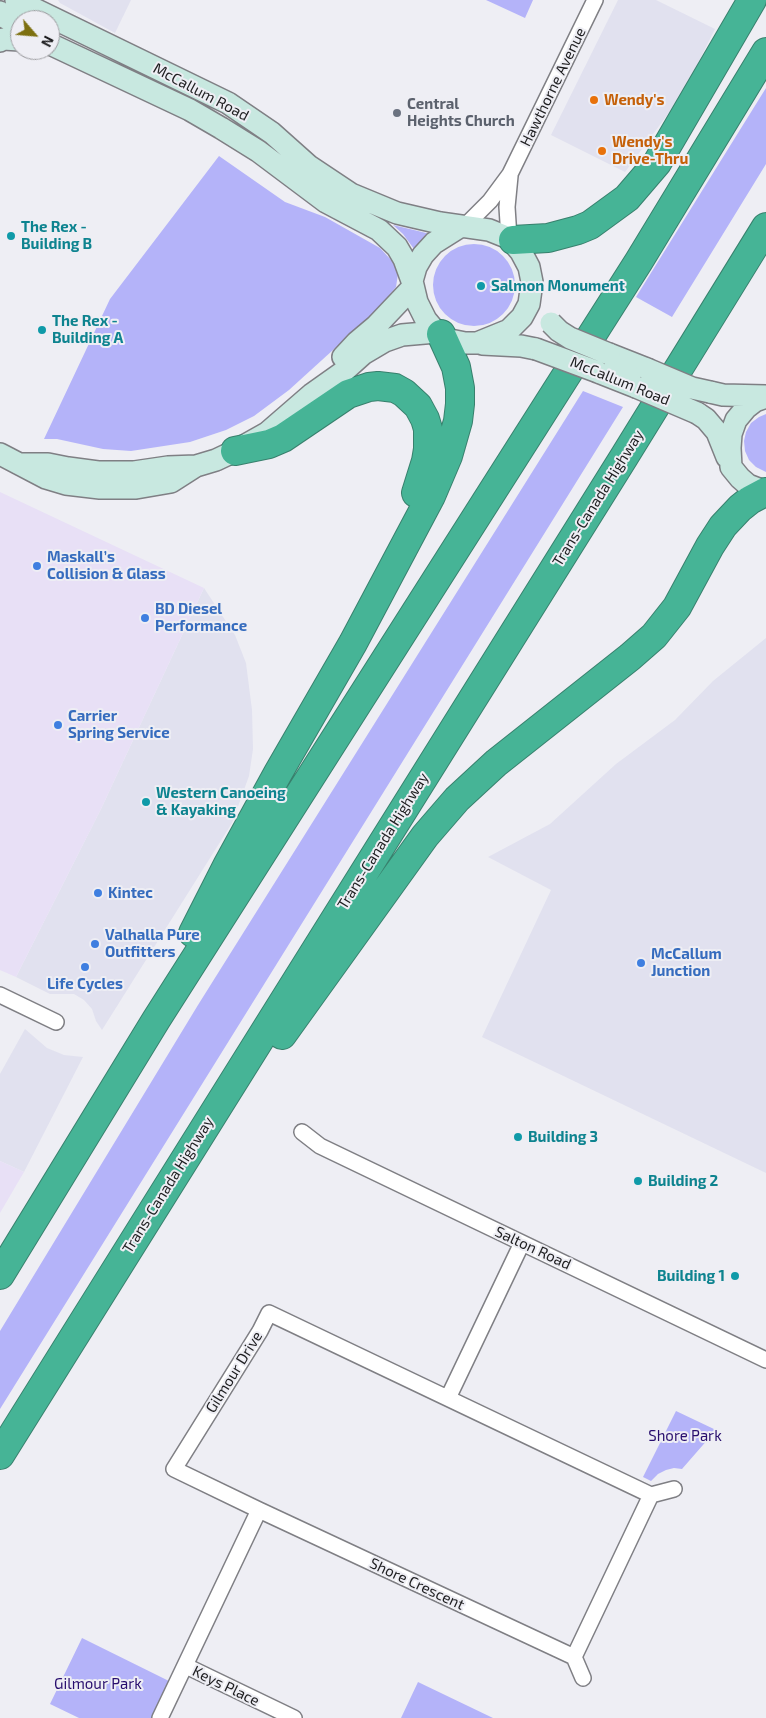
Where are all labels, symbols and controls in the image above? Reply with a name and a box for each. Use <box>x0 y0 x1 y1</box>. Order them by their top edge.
north arrow <box>10 10 60 60</box>
street label: Hawthorne Avenue <box>516 25 590 149</box>
text: N <box>38 33 58 50</box>
street label: McCallum Road <box>150 59 252 125</box>
place label: Wendy's <box>604 91 664 109</box>
marker: Wendy's <box>588 94 600 106</box>
place label: Central Heights Church <box>407 95 515 130</box>
marker: Central Heights Church <box>391 107 403 119</box>
place label: Wendy's Drive-Thru <box>612 133 688 168</box>
marker: Wendy's Drive-Thru <box>596 145 608 157</box>
place label: The Rex - Building B <box>21 218 92 253</box>
marker: The Rex - Building B <box>5 230 17 242</box>
place label: Salmon Monument <box>491 277 625 295</box>
marker: Salmon Monument <box>475 280 487 292</box>
place label: The Rex - Building A <box>52 312 123 347</box>
marker: The Rex - Building A <box>36 324 48 336</box>
street label: McCallum Road <box>568 353 672 409</box>
street label: Trans-Canada Highway <box>549 426 647 570</box>
place label: Maskall’s Collision & Glass <box>47 548 166 583</box>
marker: Maskall’s Collision & Glass <box>31 560 43 572</box>
place label: BD Diesel Performance <box>155 600 247 635</box>
marker: BD Diesel Performance <box>139 612 151 624</box>
place label: Carrier Spring Service <box>68 707 170 742</box>
marker: Carrier Spring Service <box>52 719 64 731</box>
street label: Trans-Canada Highway <box>334 769 432 913</box>
place label: Western Canoeing & Kayaking <box>156 784 286 819</box>
marker: Western Canoeing & Kayaking <box>140 796 152 808</box>
place label: Kintec <box>108 884 153 902</box>
marker: Kintec <box>92 887 104 899</box>
place label: Valhalla Pure Outfitters <box>105 926 200 961</box>
marker: Valhalla Pure Outfitters <box>89 938 101 950</box>
place label: McCallum Junction <box>651 945 722 980</box>
marker: McCallum Junction <box>635 957 647 969</box>
marker: Life Cycles <box>79 961 91 973</box>
place label: Life Cycles <box>47 975 123 993</box>
street label: Trans-Canada Highway <box>119 1113 217 1257</box>
place label: Building 3 <box>528 1128 598 1146</box>
marker: Building 3 <box>512 1131 524 1143</box>
place label: Building 2 <box>648 1172 718 1190</box>
marker: Building 2 <box>632 1175 644 1187</box>
street label: Salton Road <box>492 1223 574 1273</box>
place label: Building 1 <box>657 1267 725 1285</box>
marker: Building 1 <box>729 1270 741 1282</box>
street label: Gilmour Drive <box>202 1328 266 1416</box>
park label: Shore Park <box>648 1427 722 1445</box>
street label: Shore Crescent <box>367 1554 467 1614</box>
street label: Keys Place <box>190 1662 262 1710</box>
park label: Gilmour Park <box>54 1675 142 1693</box>

